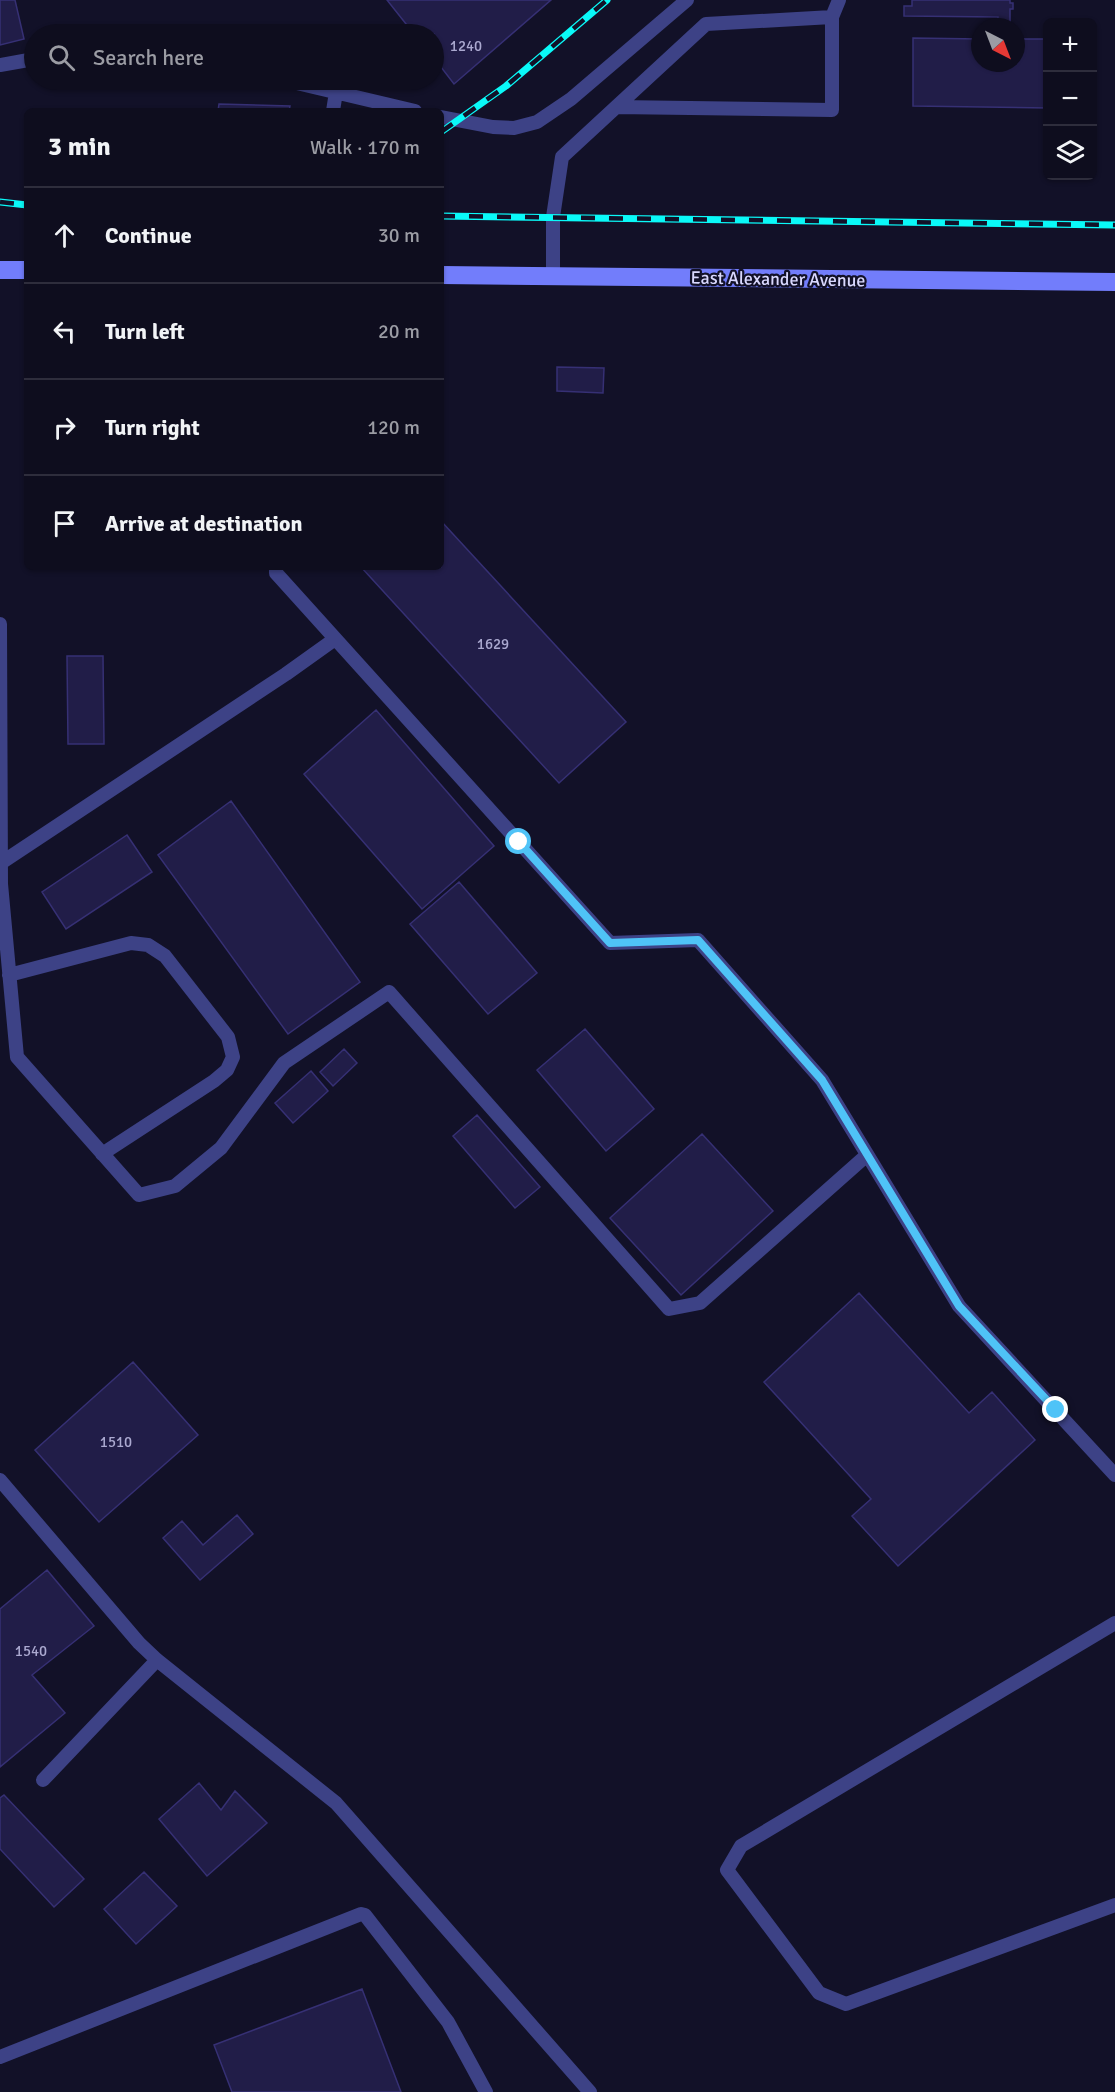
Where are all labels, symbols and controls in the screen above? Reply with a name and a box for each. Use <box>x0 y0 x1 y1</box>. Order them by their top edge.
north arrow <box>971 18 1025 72</box>
map controls <box>1043 18 1097 180</box>
button: + <box>1043 18 1097 72</box>
search box <box>24 24 444 90</box>
house number: 1240 <box>450 37 482 55</box>
icon: search <box>45 41 78 74</box>
text: Search here <box>93 44 204 71</box>
button: − <box>1043 72 1097 126</box>
button: layers <box>1043 126 1097 180</box>
text: 3 min <box>48 131 111 163</box>
text: Walk · 170 m <box>310 135 420 160</box>
icon: ahead <box>48 219 81 252</box>
text: Continue <box>105 222 192 249</box>
text: 30 m <box>378 223 420 248</box>
street label: East Alexander Avenue <box>690 266 866 292</box>
icon: left <box>48 315 81 348</box>
text: Turn left <box>105 318 185 345</box>
text: 20 m <box>378 319 420 344</box>
icon: right <box>48 411 81 444</box>
text: Turn right <box>105 414 200 441</box>
text: 120 m <box>367 415 420 440</box>
icon: arrive <box>48 507 81 540</box>
text: Arrive at destination <box>105 510 302 537</box>
house number: 1629 <box>477 635 509 653</box>
route start <box>505 828 531 854</box>
route end <box>1042 1396 1068 1422</box>
house number: 1510 <box>100 1433 132 1451</box>
house number: 1540 <box>15 1642 47 1660</box>

